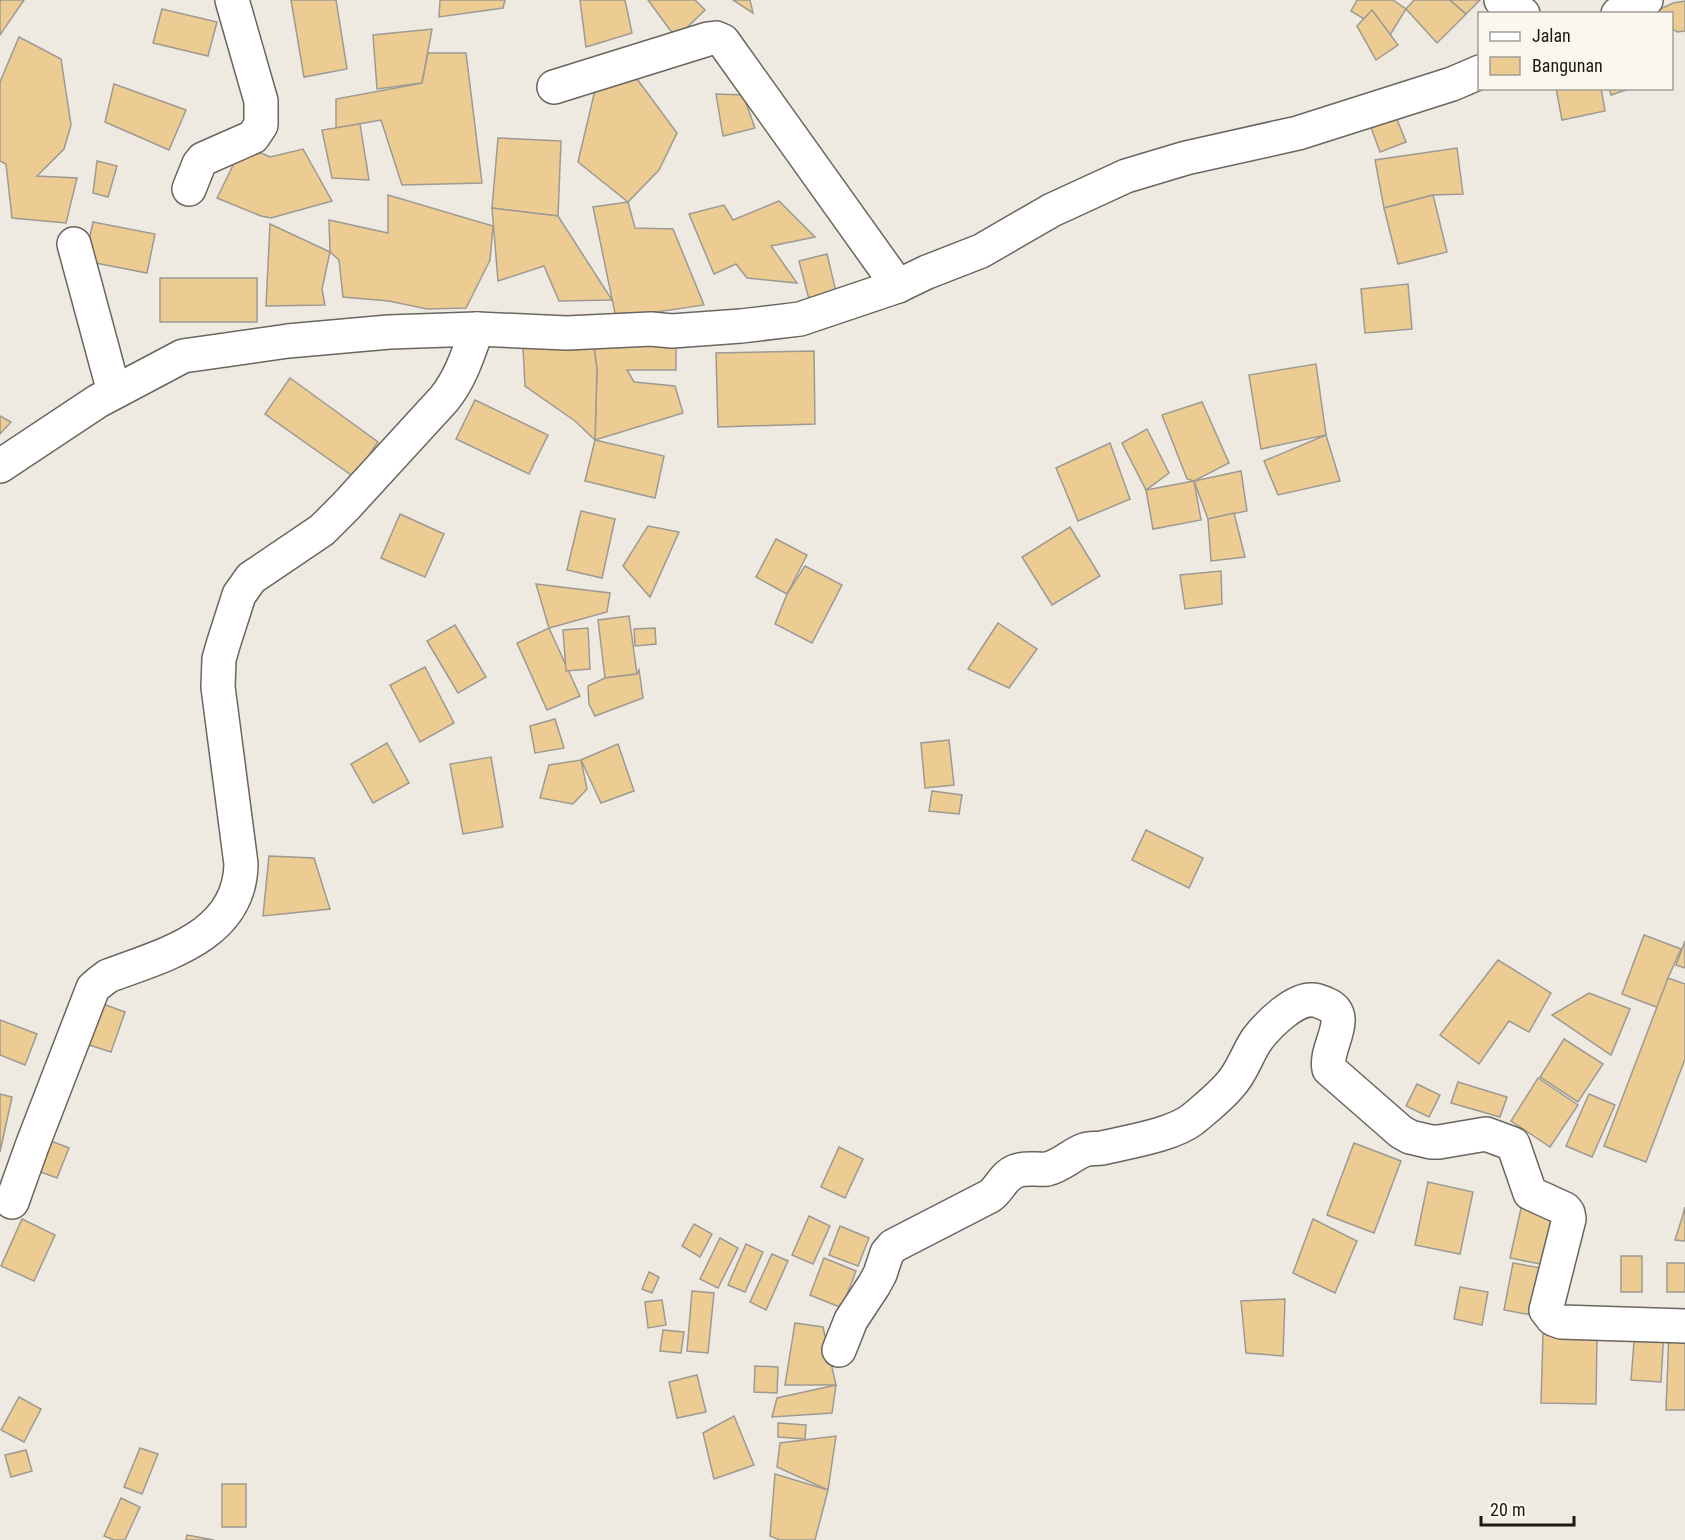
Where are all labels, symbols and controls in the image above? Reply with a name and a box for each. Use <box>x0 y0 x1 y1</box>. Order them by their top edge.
legend <box>1478 12 1673 90</box>
text: Jalan <box>1532 25 1571 46</box>
text: Bangunan <box>1532 55 1603 76</box>
scale bar <box>1481 1489 1574 1527</box>
text: 20 m <box>1490 1499 1525 1520</box>

